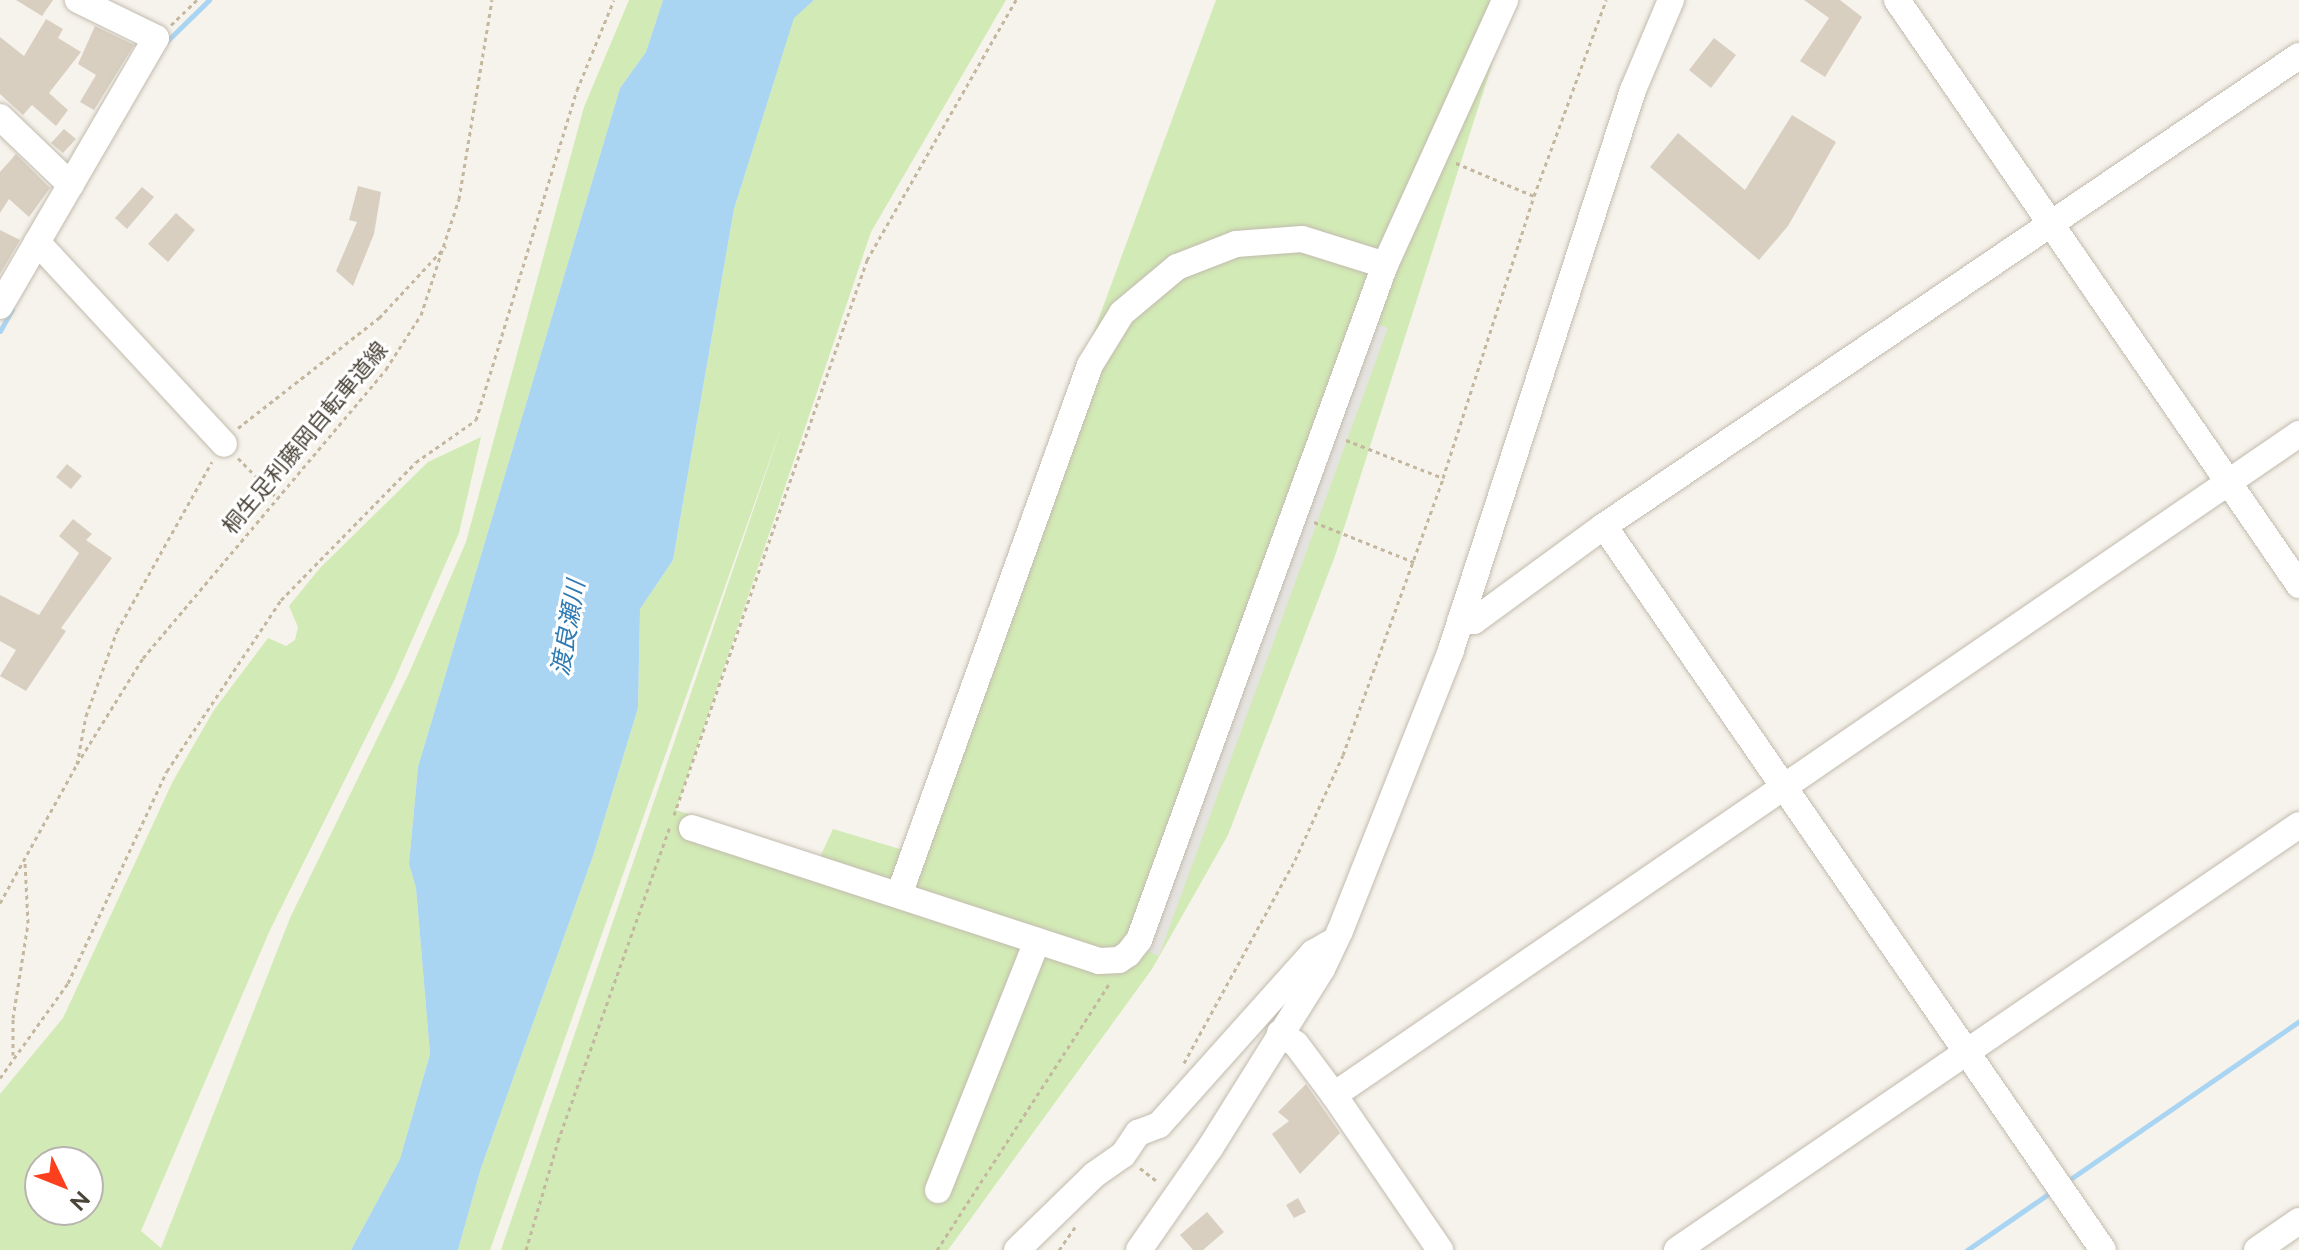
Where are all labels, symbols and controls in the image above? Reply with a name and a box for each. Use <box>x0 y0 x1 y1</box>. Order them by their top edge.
street label: 桐生足利藤岡自転車道線 <box>217 337 393 539</box>
water label: 渡良瀬川 <box>545 578 591 678</box>
north arrow <box>24 1146 104 1226</box>
text: N <box>65 1186 95 1216</box>

